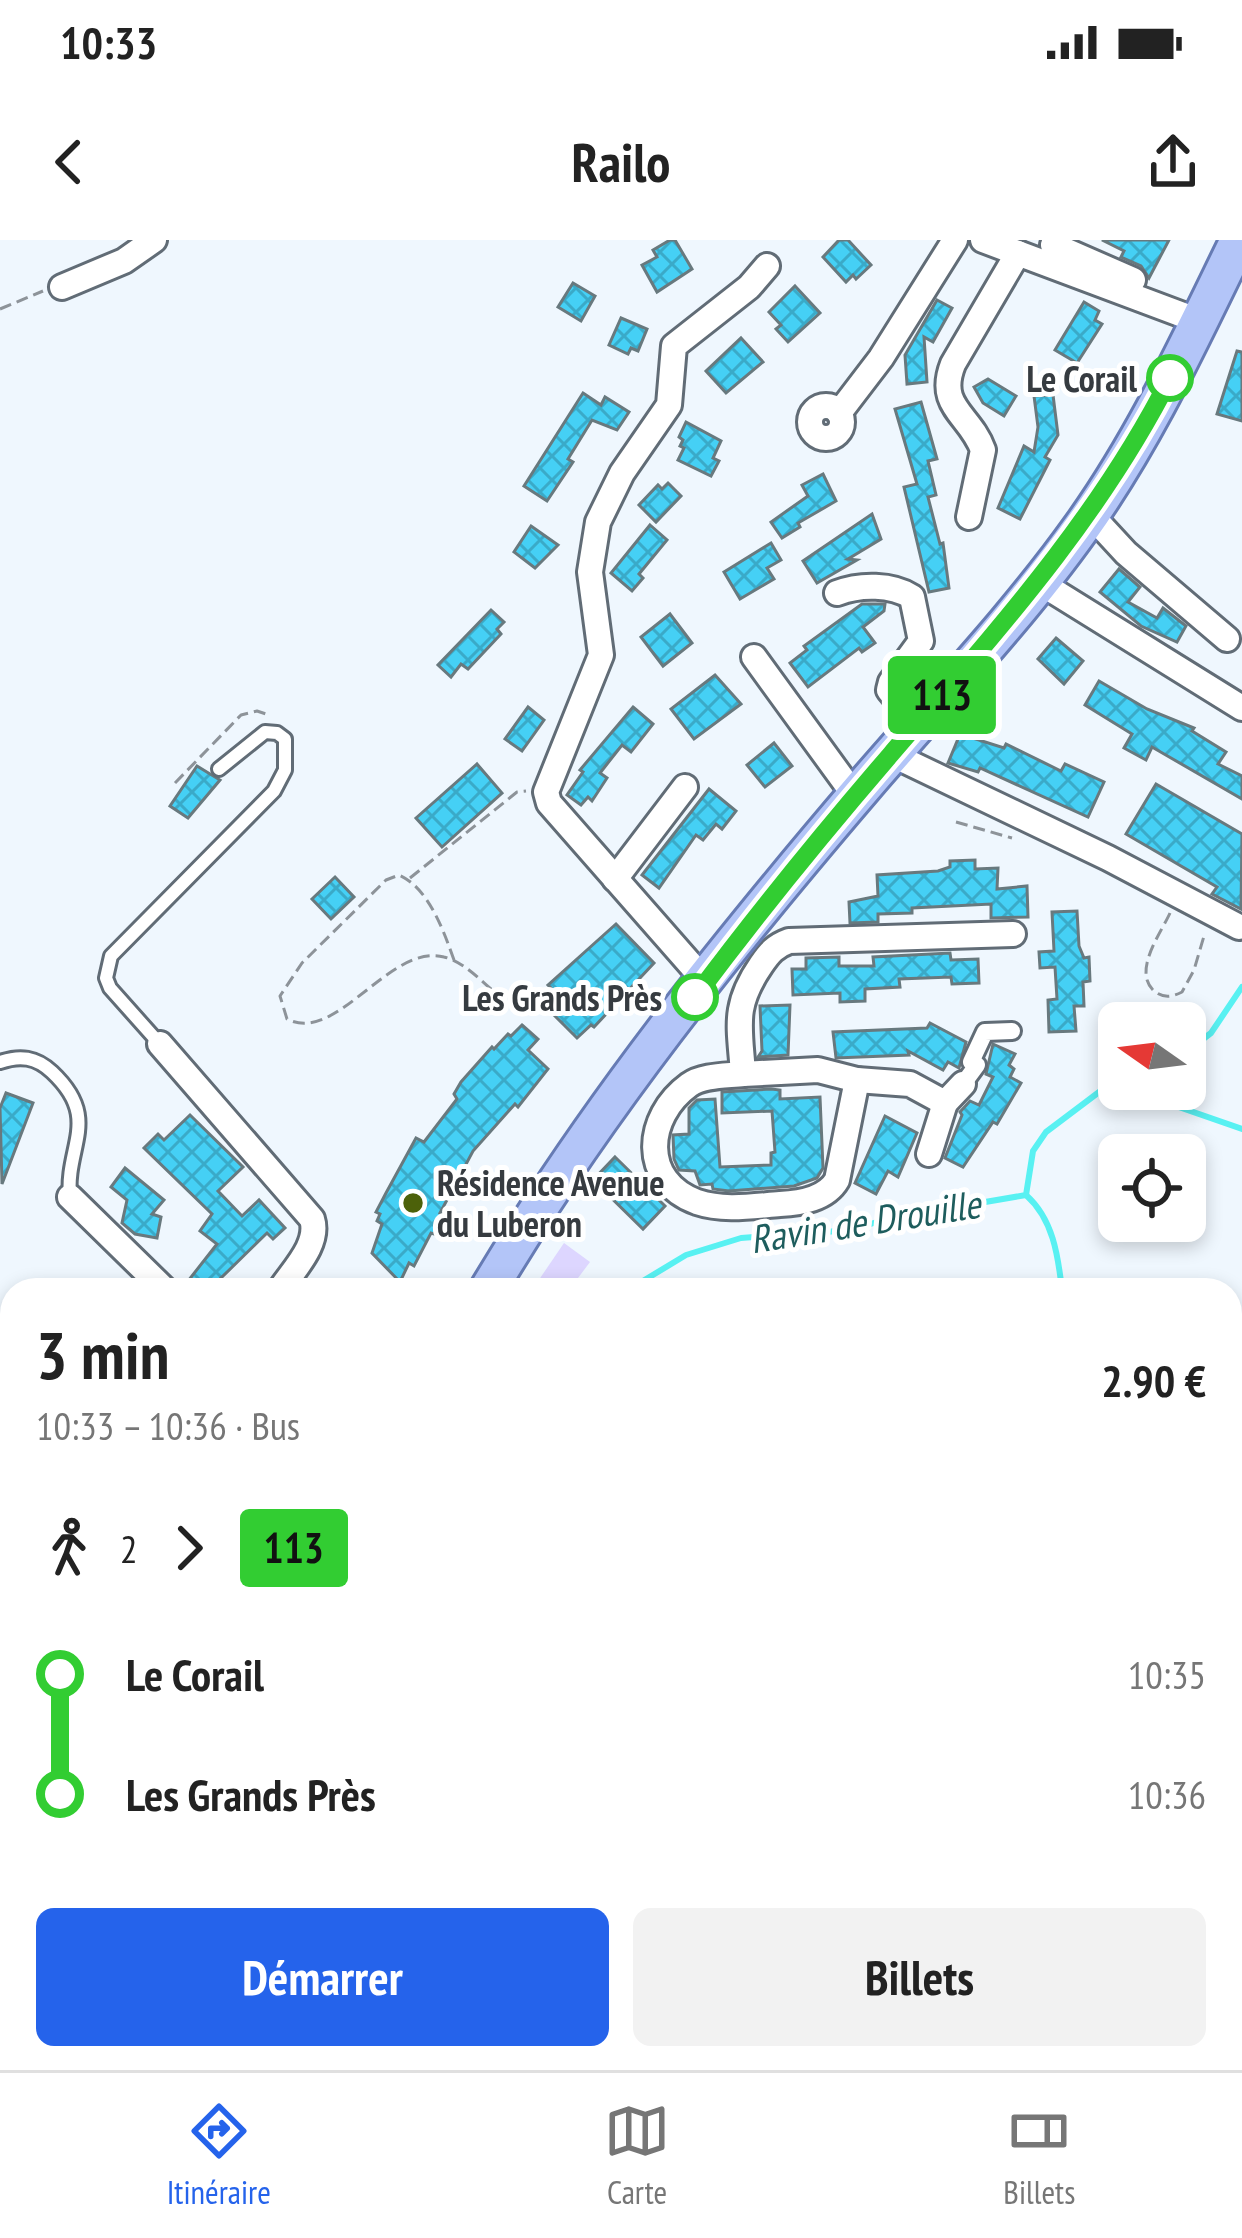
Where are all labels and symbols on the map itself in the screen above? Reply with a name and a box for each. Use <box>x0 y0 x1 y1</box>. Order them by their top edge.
place label: Le Corail <box>1027 355 1137 402</box>
marker: Le Corail <box>1148 356 1192 400</box>
line badge: 113 <box>873 656 1011 734</box>
place label: Les Grands Près <box>462 974 662 1021</box>
marker: Les Grands Près <box>673 975 717 1019</box>
north arrow <box>1098 1002 1206 1110</box>
place label: Résidence Avenue du Luberon <box>437 1159 665 1247</box>
water label: Ravin de Drouille <box>746 1177 987 1264</box>
marker: Résidence Avenue du Luberon <box>400 1190 426 1216</box>

